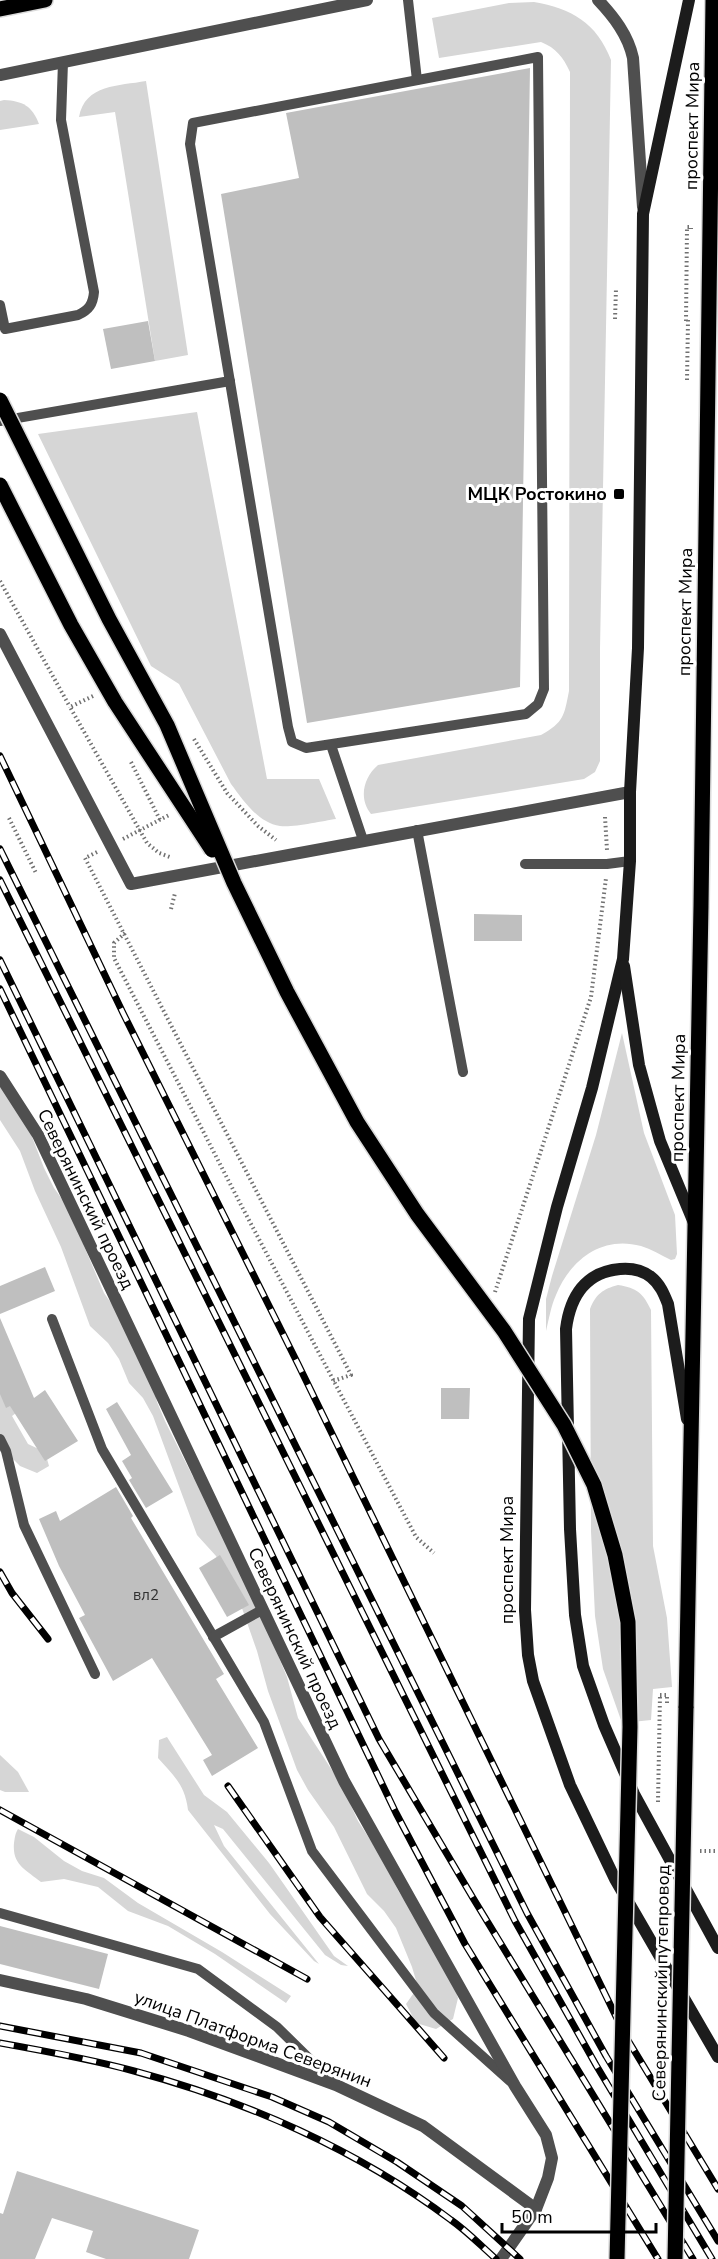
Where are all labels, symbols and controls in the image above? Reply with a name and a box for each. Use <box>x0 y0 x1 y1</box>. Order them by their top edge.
street label: проспект Мира <box>679 62 705 190</box>
place label: МЦК Ростокино <box>467 482 607 506</box>
marker: МЦК Ростокино <box>612 487 626 501</box>
street label: проспект Мира <box>672 548 698 676</box>
street label: проспект Мира <box>665 1034 691 1162</box>
street label: Северянинский проезд <box>32 1105 140 1293</box>
street label: проспект Мира <box>495 1496 519 1624</box>
street label: Северянинский проезд <box>242 1543 348 1733</box>
house number: вл2 <box>133 1585 159 1605</box>
street label: Северянинский путепровод <box>647 1864 675 2102</box>
street label: улица Платформа Северянин <box>131 1985 375 2093</box>
scale bar <box>502 2196 656 2234</box>
text: 50 m <box>511 2205 553 2229</box>

